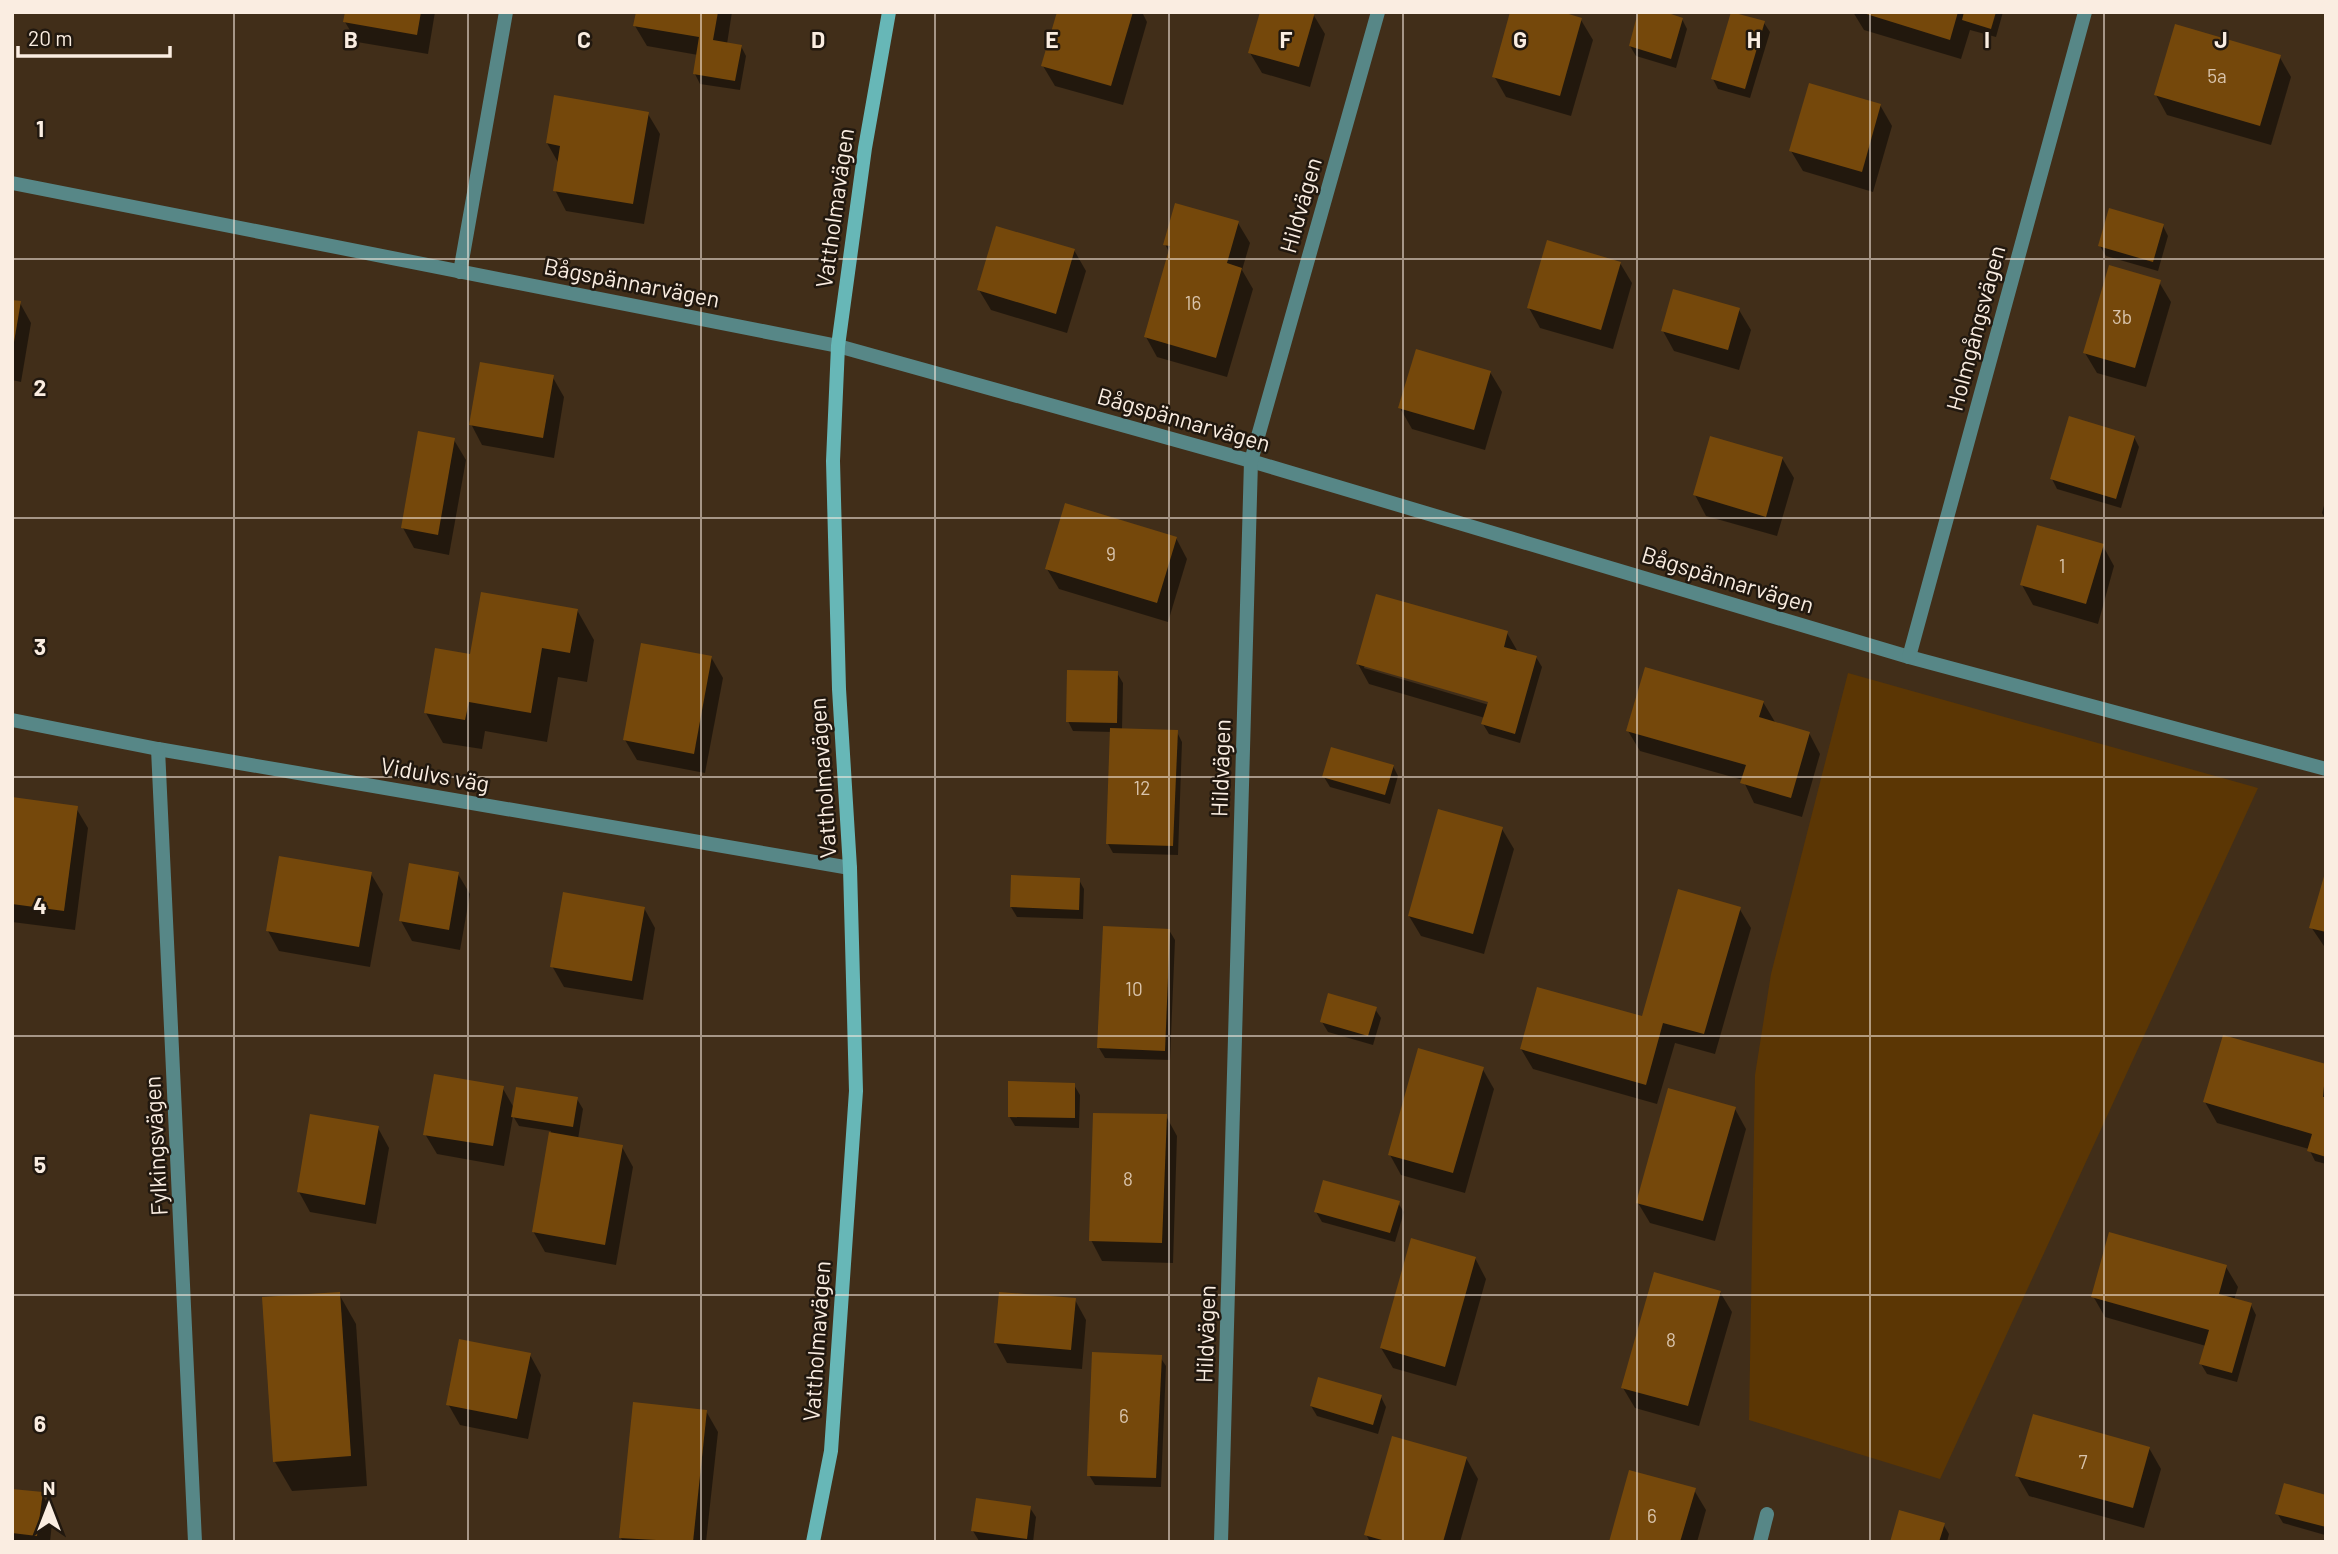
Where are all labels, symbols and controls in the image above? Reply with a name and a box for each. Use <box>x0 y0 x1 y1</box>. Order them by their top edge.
scale bar <box>18 14 170 58</box>
text: 20 m <box>28 25 73 50</box>
text: B <box>344 25 358 53</box>
text: C <box>577 25 591 53</box>
text: D <box>811 25 825 53</box>
text: E <box>1045 25 1059 53</box>
text: F <box>1280 25 1293 53</box>
text: G <box>1513 25 1527 53</box>
text: H <box>1747 25 1761 53</box>
text: I <box>1984 25 1990 53</box>
text: J <box>2214 25 2228 53</box>
house number: 5a <box>2207 64 2227 87</box>
text: 1 <box>36 114 44 142</box>
street label: Vattholmavägen <box>809 126 859 290</box>
street label: Hildvägen <box>1273 154 1327 256</box>
street label: Holmgångsvägen <box>1939 242 2011 414</box>
street label: Bågspännarvägen <box>542 251 722 313</box>
house number: 16 <box>1185 291 1201 314</box>
house number: 3b <box>2112 305 2132 328</box>
text: 2 <box>34 373 46 401</box>
street label: Bågspännarvägen <box>1094 381 1274 457</box>
street label: Bågspännarvägen <box>1639 540 1817 618</box>
house number: 9 <box>1106 542 1116 565</box>
house number: 1 <box>2059 554 2065 577</box>
text: 3 <box>34 632 46 660</box>
street label: Vattholmavägen <box>802 697 842 859</box>
street label: Hildvägen <box>1204 718 1236 818</box>
street label: Vidulvs väg <box>378 751 492 797</box>
house number: 12 <box>1134 776 1150 799</box>
text: 4 <box>33 891 47 919</box>
house number: 10 <box>1125 977 1143 1000</box>
street label: Fylkingsvägen <box>137 1075 173 1217</box>
text: 5 <box>34 1150 46 1178</box>
house number: 8 <box>1123 1167 1133 1190</box>
street label: Vattholmavägen <box>796 1260 836 1422</box>
street label: Hildvägen <box>1189 1284 1221 1384</box>
house number: 8 <box>1666 1328 1676 1351</box>
house number: 6 <box>1119 1404 1129 1427</box>
text: 6 <box>34 1409 46 1437</box>
house number: 7 <box>2079 1450 2088 1473</box>
north arrow <box>14 1470 84 1540</box>
text: N <box>43 1476 55 1499</box>
house number: 6 <box>1647 1504 1657 1527</box>

